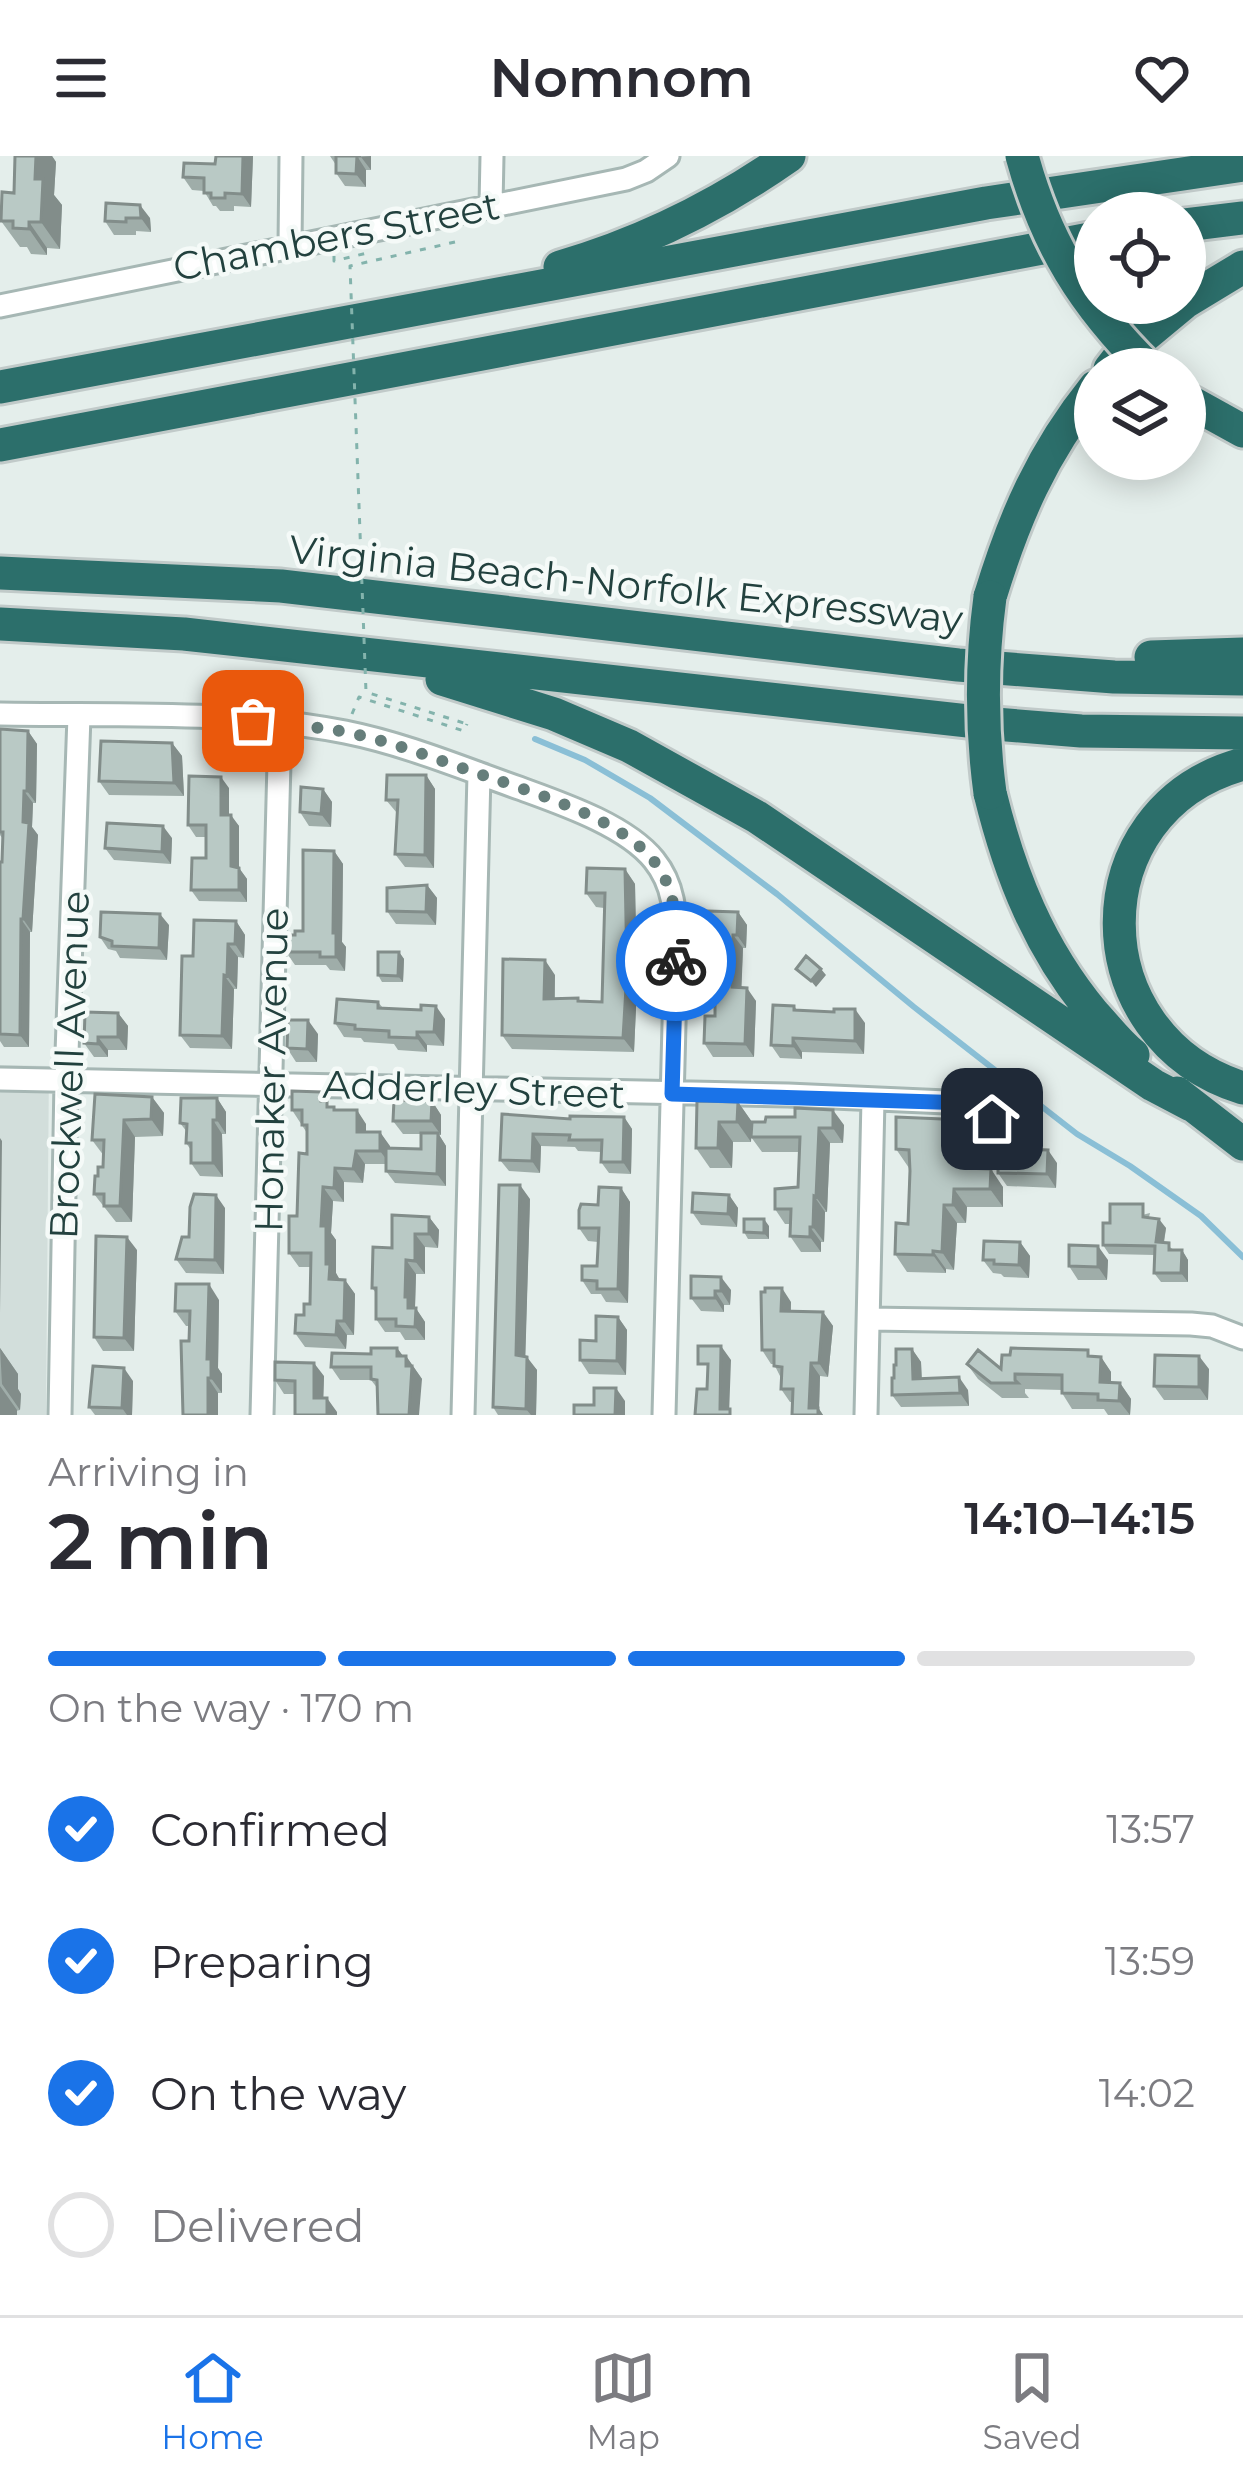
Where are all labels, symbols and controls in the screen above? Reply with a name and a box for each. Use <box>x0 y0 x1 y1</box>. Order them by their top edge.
icon: menu <box>48 45 114 111</box>
text: Nomnom <box>489 45 754 111</box>
icon: heart <box>1129 45 1195 111</box>
street label: Chambers Street <box>169 181 503 291</box>
map controls <box>1074 192 1206 480</box>
button: locate <box>1074 192 1206 324</box>
button: layers <box>1074 348 1206 480</box>
street label: Virginia Beach-Norfolk Expressway <box>287 525 966 643</box>
pin <box>202 670 304 772</box>
icon: bag <box>220 688 286 754</box>
street label: Brockwell Avenue <box>39 890 99 1240</box>
courier <box>616 901 736 1021</box>
street label: Honaker Avenue <box>244 907 298 1233</box>
icon: bike <box>643 928 709 994</box>
street label: Adderley Street <box>322 1060 626 1118</box>
pin <box>941 1068 1043 1170</box>
icon: home <box>959 1086 1025 1152</box>
text: Arriving in <box>48 1448 249 1496</box>
text: 14:10–14:15 <box>964 1490 1195 1545</box>
text: 2 min <box>48 1493 273 1589</box>
text: On the way · 170 m <box>48 1684 414 1732</box>
icon: check <box>48 1796 114 1862</box>
text: Confirmed <box>150 1802 390 1857</box>
text: 13:57 <box>1106 1805 1195 1853</box>
icon: check <box>48 1928 114 1994</box>
text: Preparing <box>150 1934 374 1989</box>
text: 13:59 <box>1105 1937 1195 1985</box>
icon: check <box>48 2060 114 2126</box>
text: On the way <box>150 2066 406 2121</box>
text: 14:02 <box>1099 2069 1195 2117</box>
text: Delivered <box>150 2198 365 2253</box>
tab: Home <box>161 2345 264 2457</box>
tab: Map <box>586 2345 660 2457</box>
tab: Saved <box>983 2345 1082 2457</box>

